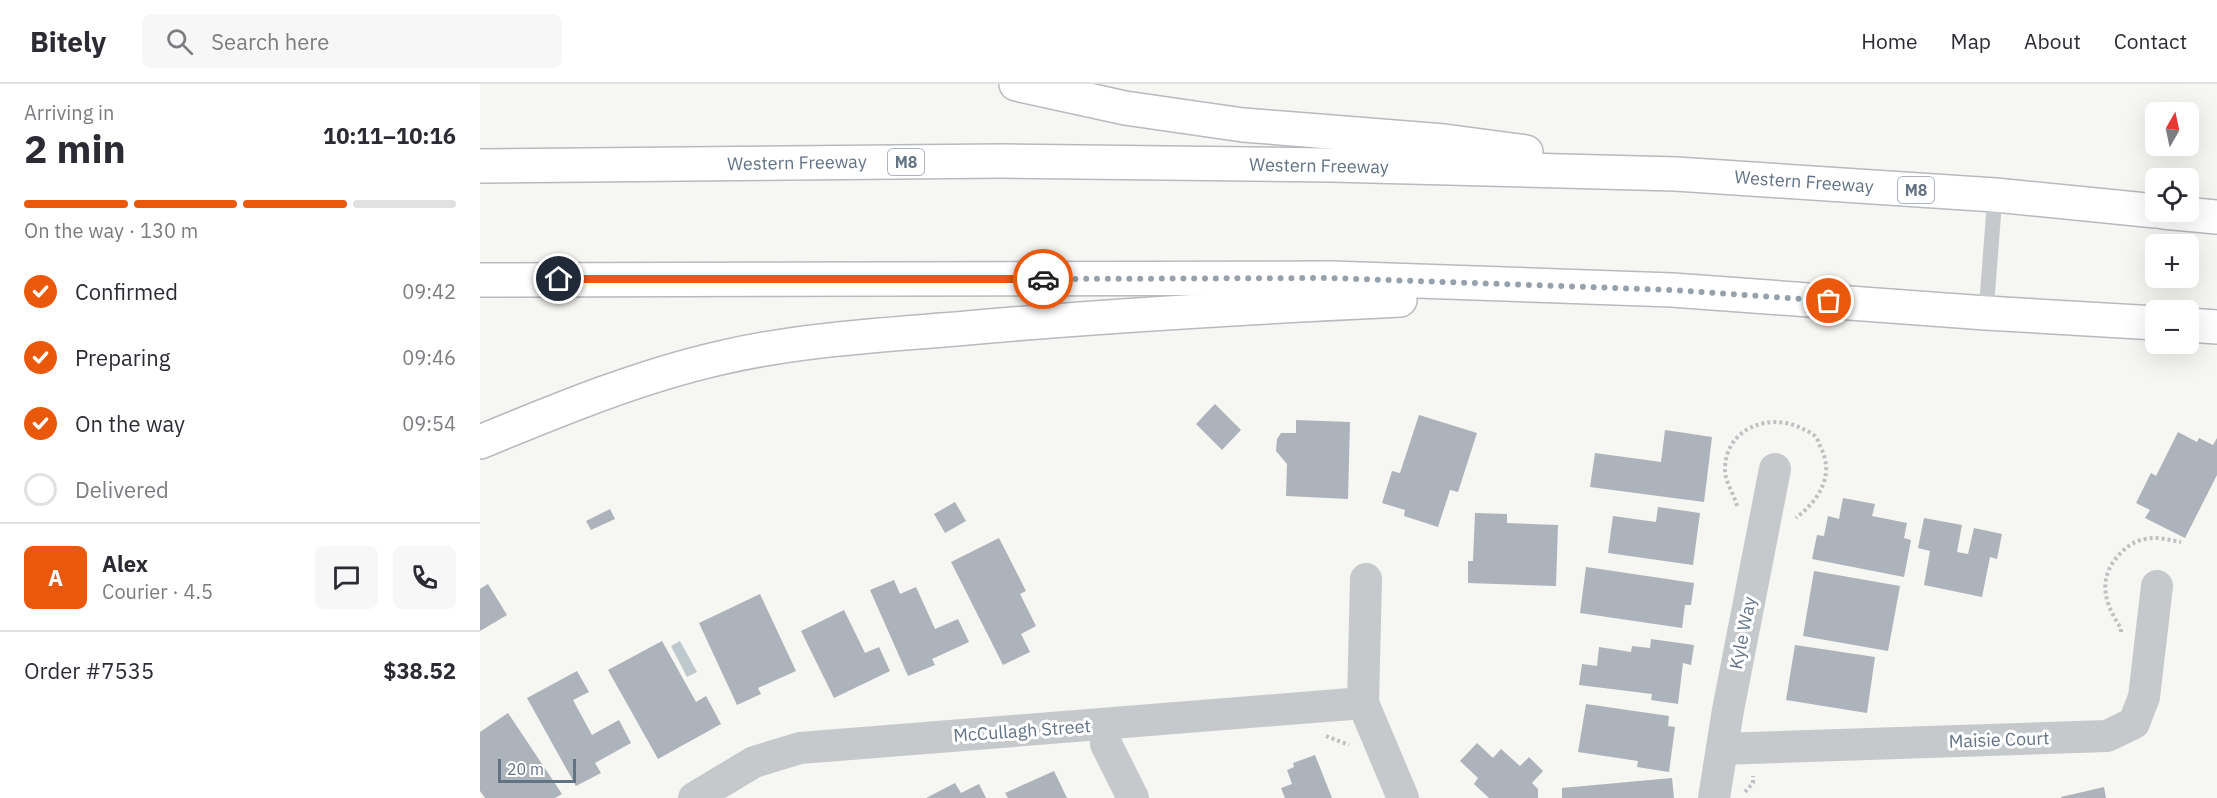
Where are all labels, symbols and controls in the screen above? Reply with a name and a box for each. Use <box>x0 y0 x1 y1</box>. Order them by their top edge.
search box <box>142 14 562 68</box>
text: Bitely <box>30 23 106 60</box>
icon: search <box>163 25 196 58</box>
text: Search here <box>211 27 329 56</box>
text: Home <box>1861 27 1918 55</box>
text: Map <box>1951 27 1991 55</box>
text: About <box>2024 27 2081 55</box>
text: Contact <box>2114 27 2187 55</box>
text: Arriving in <box>24 99 114 126</box>
north arrow <box>2145 102 2199 156</box>
map controls <box>2145 102 2199 354</box>
text: 10:11–10:16 <box>323 121 456 150</box>
text: 2 min <box>24 123 126 174</box>
road number: M8 <box>888 149 924 175</box>
street label: Western Freeway <box>727 150 867 175</box>
street label: Western Freeway <box>1249 153 1389 178</box>
street label: Western Freeway <box>1734 165 1874 198</box>
button: locate <box>2145 168 2199 222</box>
road number: M8 <box>1898 177 1934 203</box>
text: On the way · 130 m <box>24 217 198 244</box>
button: + <box>2145 234 2199 288</box>
courier <box>1013 249 1073 309</box>
pin <box>533 253 584 304</box>
icon: home <box>542 262 575 295</box>
icon: car <box>1027 263 1060 296</box>
icon: check <box>24 275 57 308</box>
pin <box>1803 275 1854 326</box>
text: Confirmed <box>75 277 178 306</box>
text: 09:42 <box>402 278 456 305</box>
icon: bag <box>1812 284 1845 317</box>
button: − <box>2145 300 2199 354</box>
icon: check <box>24 341 57 374</box>
text: Preparing <box>75 343 170 372</box>
text: 09:46 <box>402 344 456 371</box>
icon: check <box>24 407 57 440</box>
text: On the way <box>75 409 185 438</box>
text: 09:54 <box>402 410 456 437</box>
text: Delivered <box>75 475 169 504</box>
button: chat <box>315 546 378 609</box>
button: phone <box>393 546 456 609</box>
text: Alex <box>102 549 148 578</box>
text: A <box>48 563 63 592</box>
text: Courier · 4.5 <box>102 578 213 605</box>
street label: Kyle Way <box>1724 595 1761 671</box>
text: Order #7535 <box>24 656 154 685</box>
text: $38.52 <box>383 656 456 685</box>
street label: McCullagh Street <box>952 714 1091 747</box>
street label: Maisie Court <box>1948 726 2050 753</box>
scale bar <box>498 756 576 784</box>
text: 20 m <box>507 759 544 779</box>

